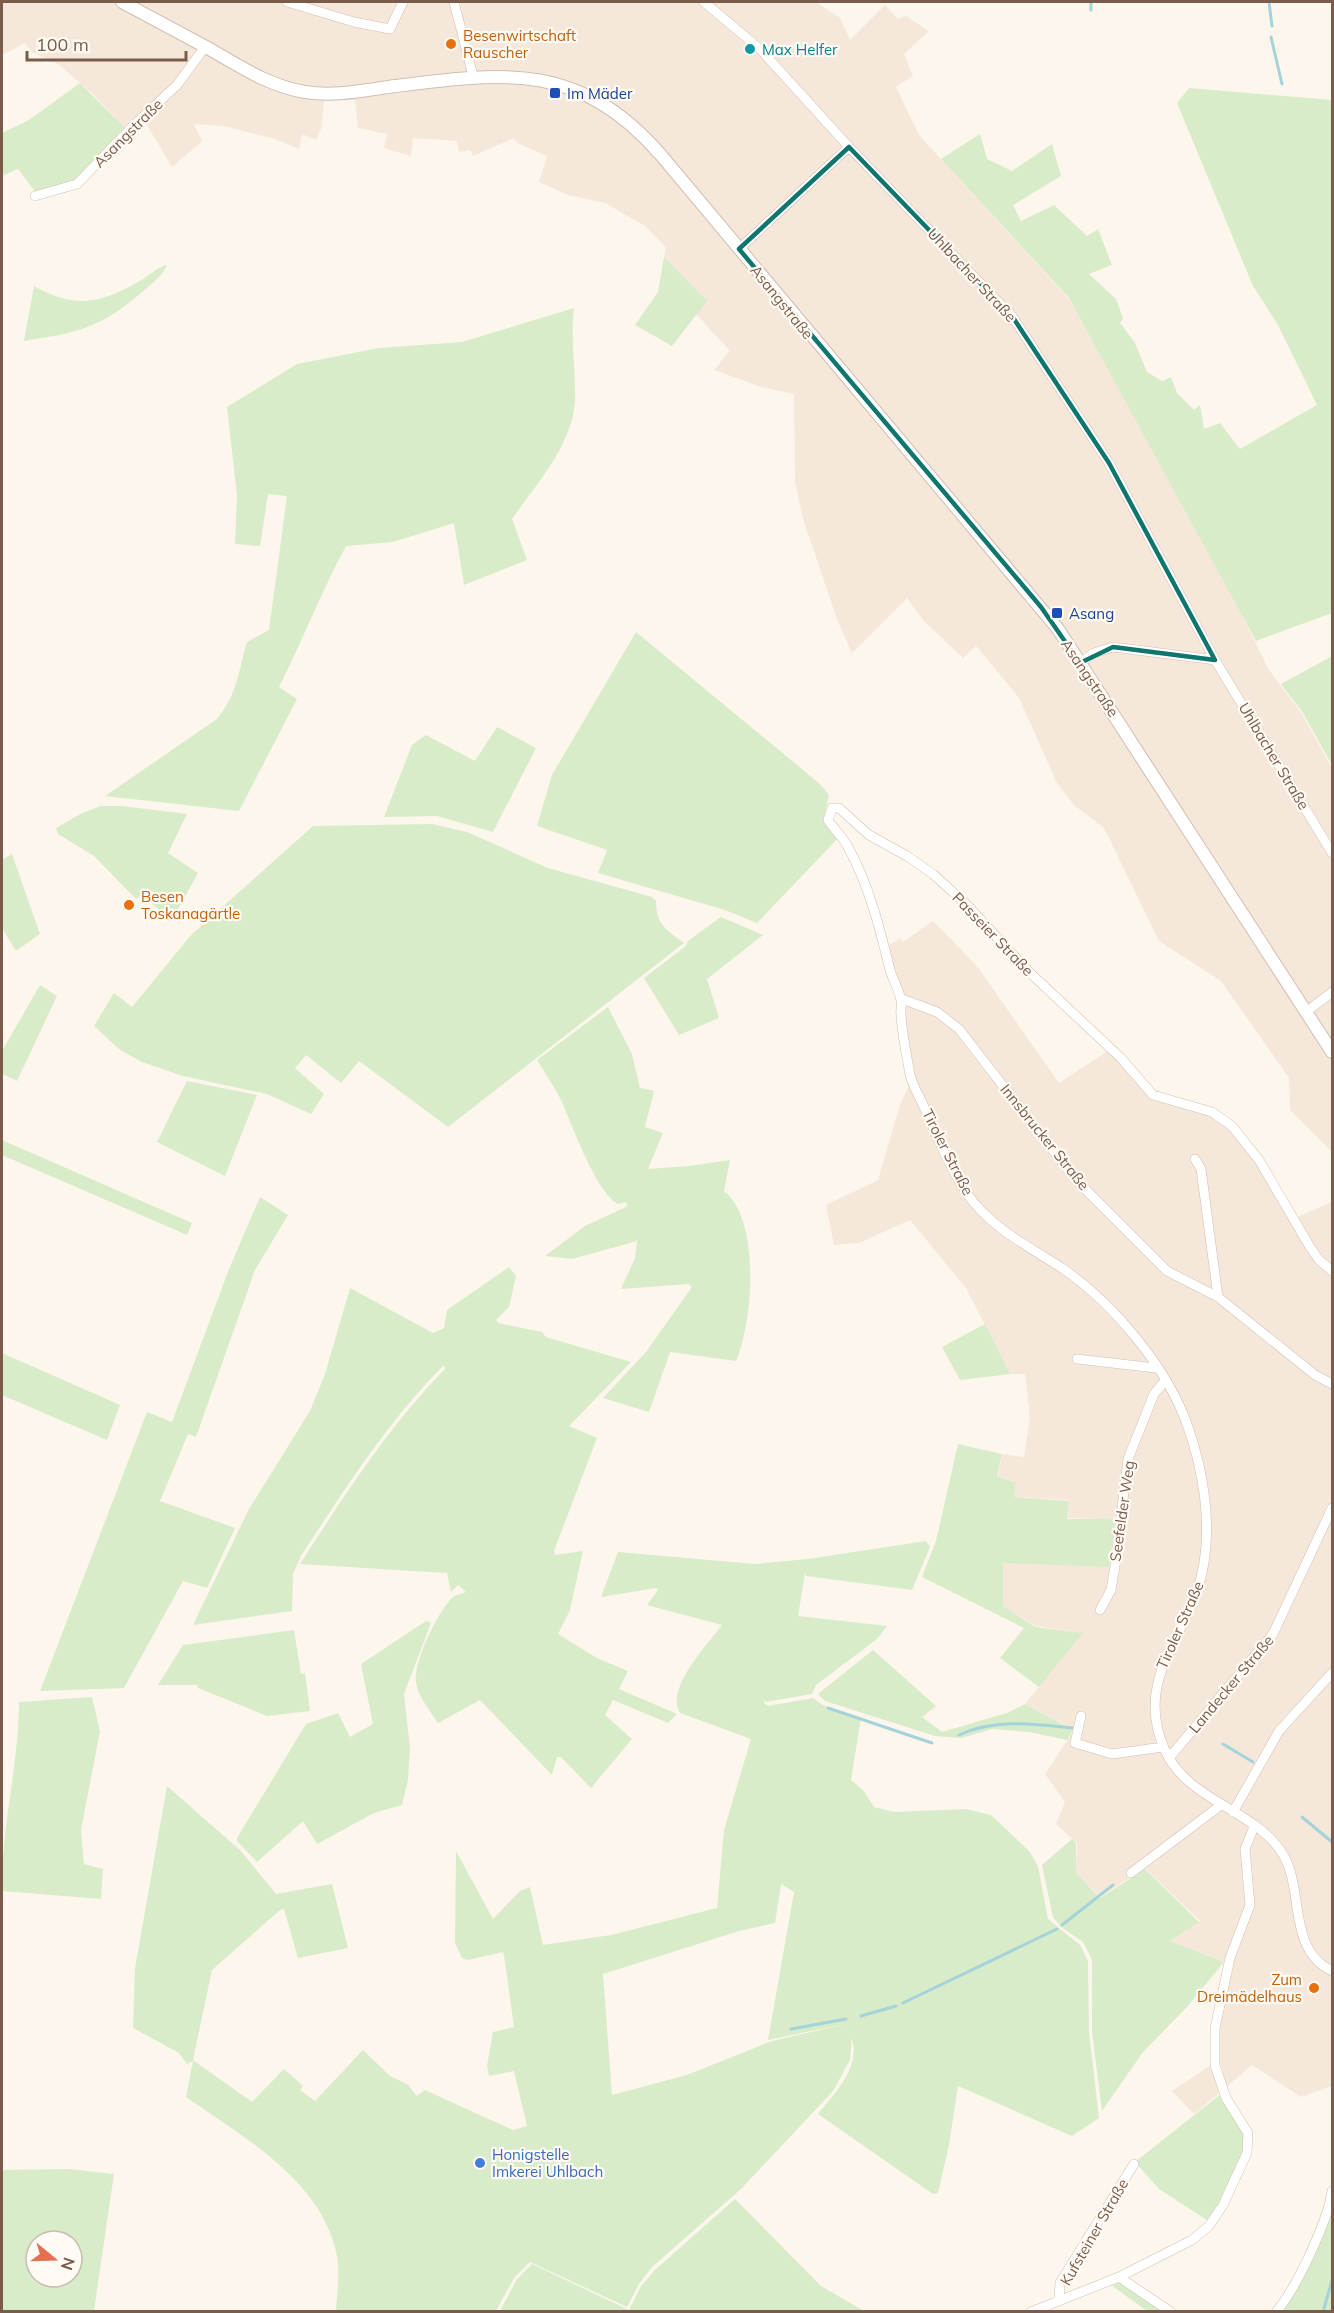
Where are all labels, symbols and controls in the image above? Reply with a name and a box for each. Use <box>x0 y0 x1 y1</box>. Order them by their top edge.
scale bar <box>27 24 186 62</box>
place label: Besenwirtschaft Rauscher <box>463 26 576 62</box>
text: 100 m <box>36 33 89 56</box>
marker: Besenwirtschaft Rauscher <box>444 37 458 51</box>
place label: Max Helfer <box>762 40 838 59</box>
marker: Max Helfer <box>743 42 757 56</box>
place label: Im Mäder <box>567 84 633 103</box>
marker: Im Mäder <box>548 86 562 100</box>
street label: Asangstraße <box>90 95 166 171</box>
street label: Uhlbacher Straße <box>924 224 1020 326</box>
street label: Asangstraße <box>746 261 818 343</box>
place label: Asang <box>1069 604 1114 623</box>
marker: Asang <box>1050 606 1064 620</box>
street label: Asangstraße <box>1057 635 1123 721</box>
street label: Uhlbacher Straße <box>1235 699 1313 813</box>
place label: Besen Toskanagärtle <box>141 887 240 923</box>
street label: Passeier Straße <box>948 888 1038 980</box>
marker: Besen Toskanagärtle <box>122 898 136 912</box>
street label: Innsbrucker Straße <box>996 1080 1094 1194</box>
street label: Tiroler Straße <box>918 1106 978 1198</box>
street label: Seefelder Weg <box>1106 1459 1138 1563</box>
street label: Tiroler Straße <box>1152 1578 1208 1672</box>
street label: Landecker Straße <box>1184 1631 1278 1737</box>
place label: Zum Dreimädelhaus <box>1197 1970 1302 2006</box>
marker: Zum Dreimädelhaus <box>1307 1981 1321 1995</box>
place label: Honigstelle Imkerei Uhlbach <box>492 2145 603 2181</box>
marker: Honigstelle Imkerei Uhlbach <box>473 2156 487 2170</box>
street label: Kufsteiner Straße <box>1056 2175 1132 2289</box>
north arrow <box>24 2229 84 2289</box>
text: N <box>57 2255 80 2273</box>

